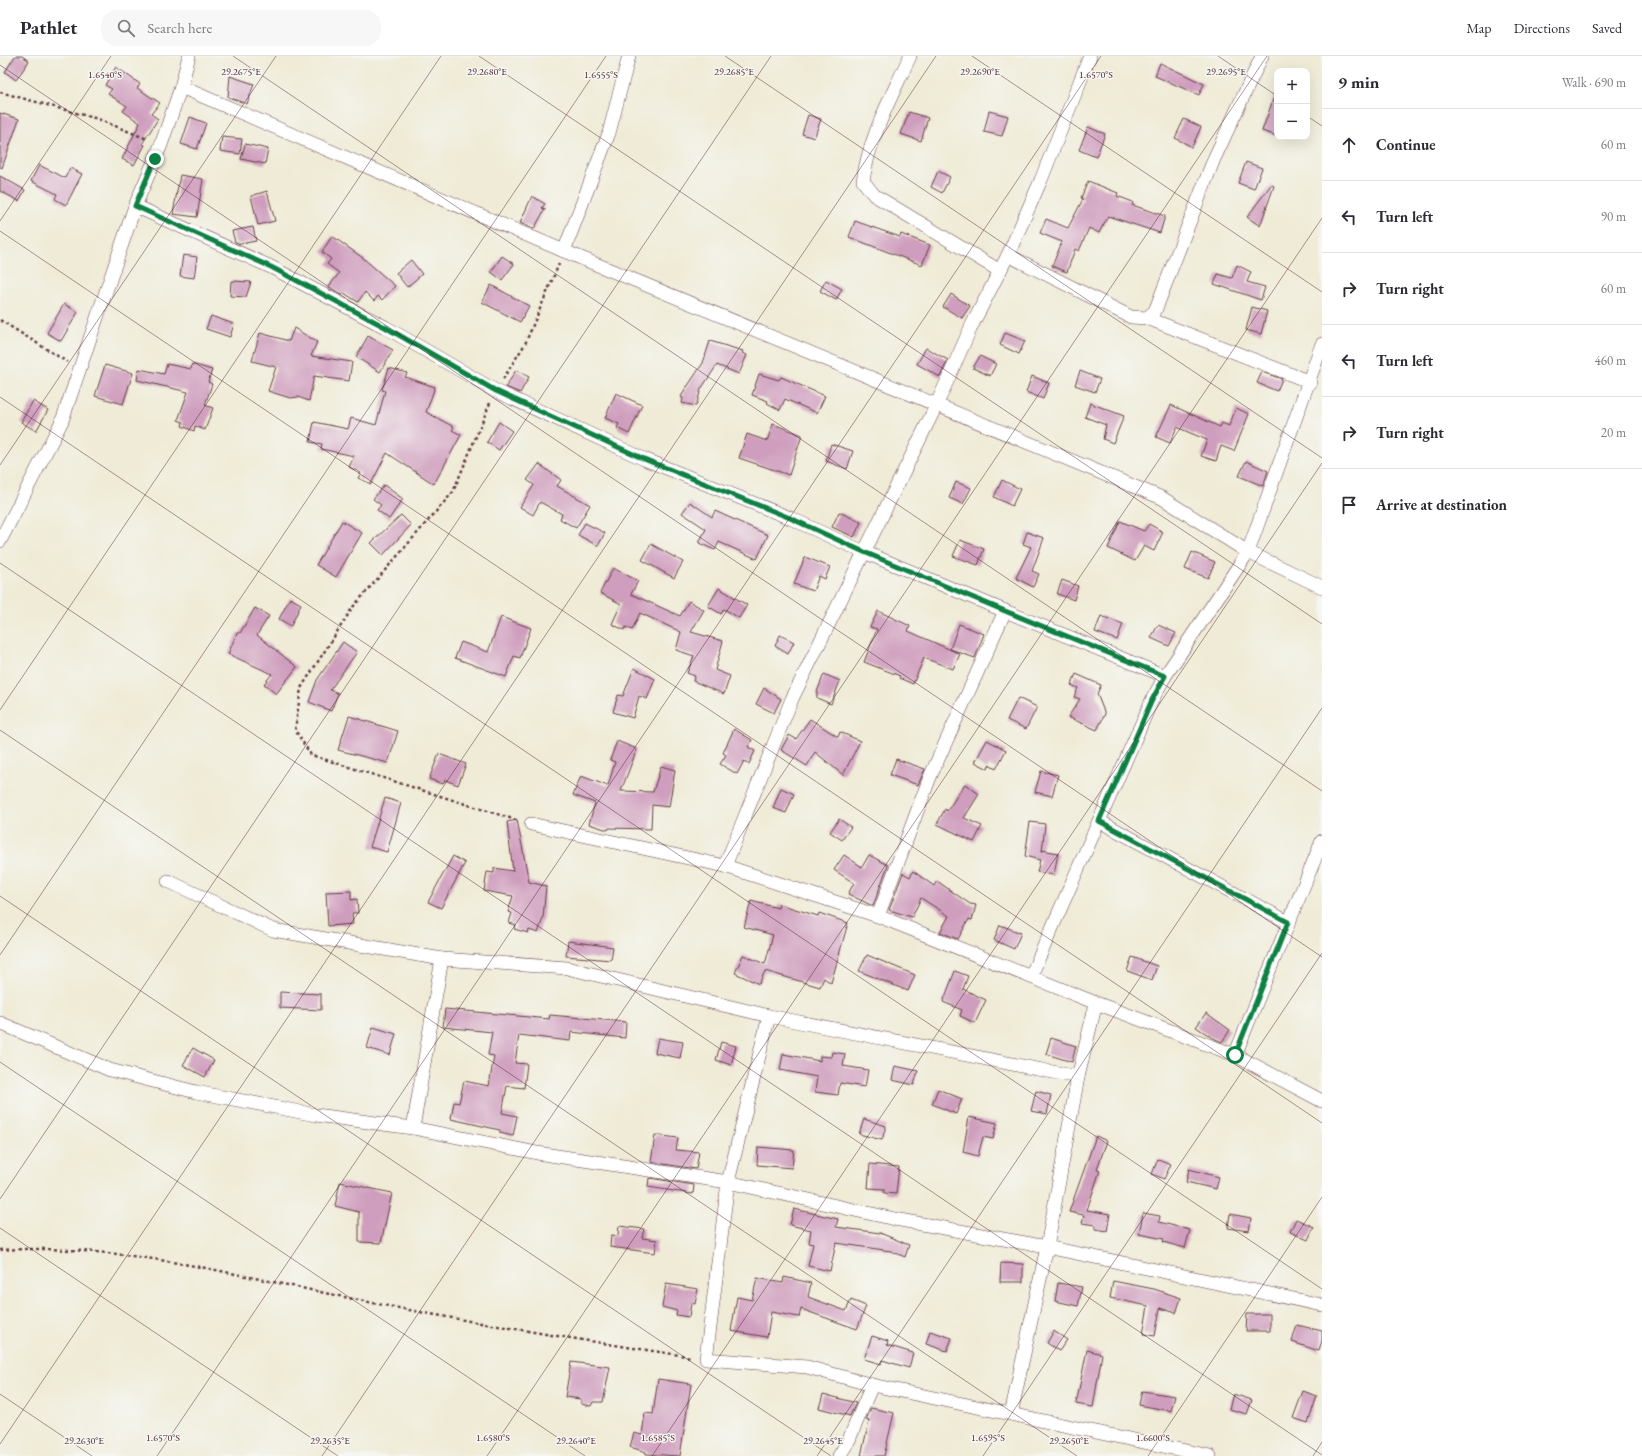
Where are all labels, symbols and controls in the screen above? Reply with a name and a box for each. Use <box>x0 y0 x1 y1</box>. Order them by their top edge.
search box <box>101 10 381 46</box>
text: Pathlet <box>20 15 77 40</box>
icon: search <box>115 17 137 39</box>
text: Search here <box>147 18 212 37</box>
text: Map <box>1466 19 1492 37</box>
text: Directions <box>1514 19 1570 37</box>
text: Saved <box>1592 19 1622 37</box>
text: 29.2675°E <box>221 65 261 78</box>
text: 29.2680°E <box>467 65 507 78</box>
text: 29.2685°E <box>714 65 754 78</box>
text: 29.2690°E <box>960 65 1000 78</box>
text: 29.2695°E <box>1206 65 1246 78</box>
text: 1.6540°S <box>88 68 122 81</box>
text: 1.6555°S <box>584 68 618 81</box>
text: 1.6570°S <box>1079 68 1113 81</box>
map controls <box>1274 68 1310 140</box>
button: + <box>1274 68 1310 104</box>
text: 9 min <box>1338 71 1379 93</box>
text: Walk · 690 m <box>1562 74 1626 91</box>
button: − <box>1274 104 1310 140</box>
icon: ahead <box>1338 134 1360 156</box>
text: Continue <box>1376 135 1436 154</box>
text: 60 m <box>1601 136 1626 153</box>
route end <box>146 150 164 168</box>
icon: left <box>1338 206 1360 228</box>
text: Turn left <box>1376 207 1433 226</box>
text: 90 m <box>1601 208 1626 225</box>
icon: right <box>1338 278 1360 300</box>
text: Turn right <box>1376 279 1444 298</box>
text: 60 m <box>1601 280 1626 297</box>
icon: left <box>1338 350 1360 372</box>
text: Turn left <box>1376 351 1433 370</box>
text: 460 m <box>1595 352 1626 369</box>
icon: right <box>1338 422 1360 444</box>
text: Turn right <box>1376 423 1444 442</box>
text: 20 m <box>1601 424 1626 441</box>
icon: arrive <box>1338 494 1360 516</box>
text: Arrive at destination <box>1376 495 1507 514</box>
route start <box>1226 1046 1244 1064</box>
text: 1.6570°S <box>146 1431 180 1444</box>
text: 1.6580°S <box>476 1431 510 1444</box>
text: 1.6585°S <box>641 1431 675 1444</box>
text: 1.6595°S <box>971 1431 1005 1444</box>
text: 1.6600°S <box>1136 1431 1170 1444</box>
text: 29.2630°E <box>64 1434 104 1447</box>
text: 29.2635°E <box>310 1434 350 1447</box>
text: 29.2640°E <box>556 1434 596 1447</box>
text: 29.2645°E <box>803 1434 843 1447</box>
text: 29.2650°E <box>1049 1434 1089 1447</box>

